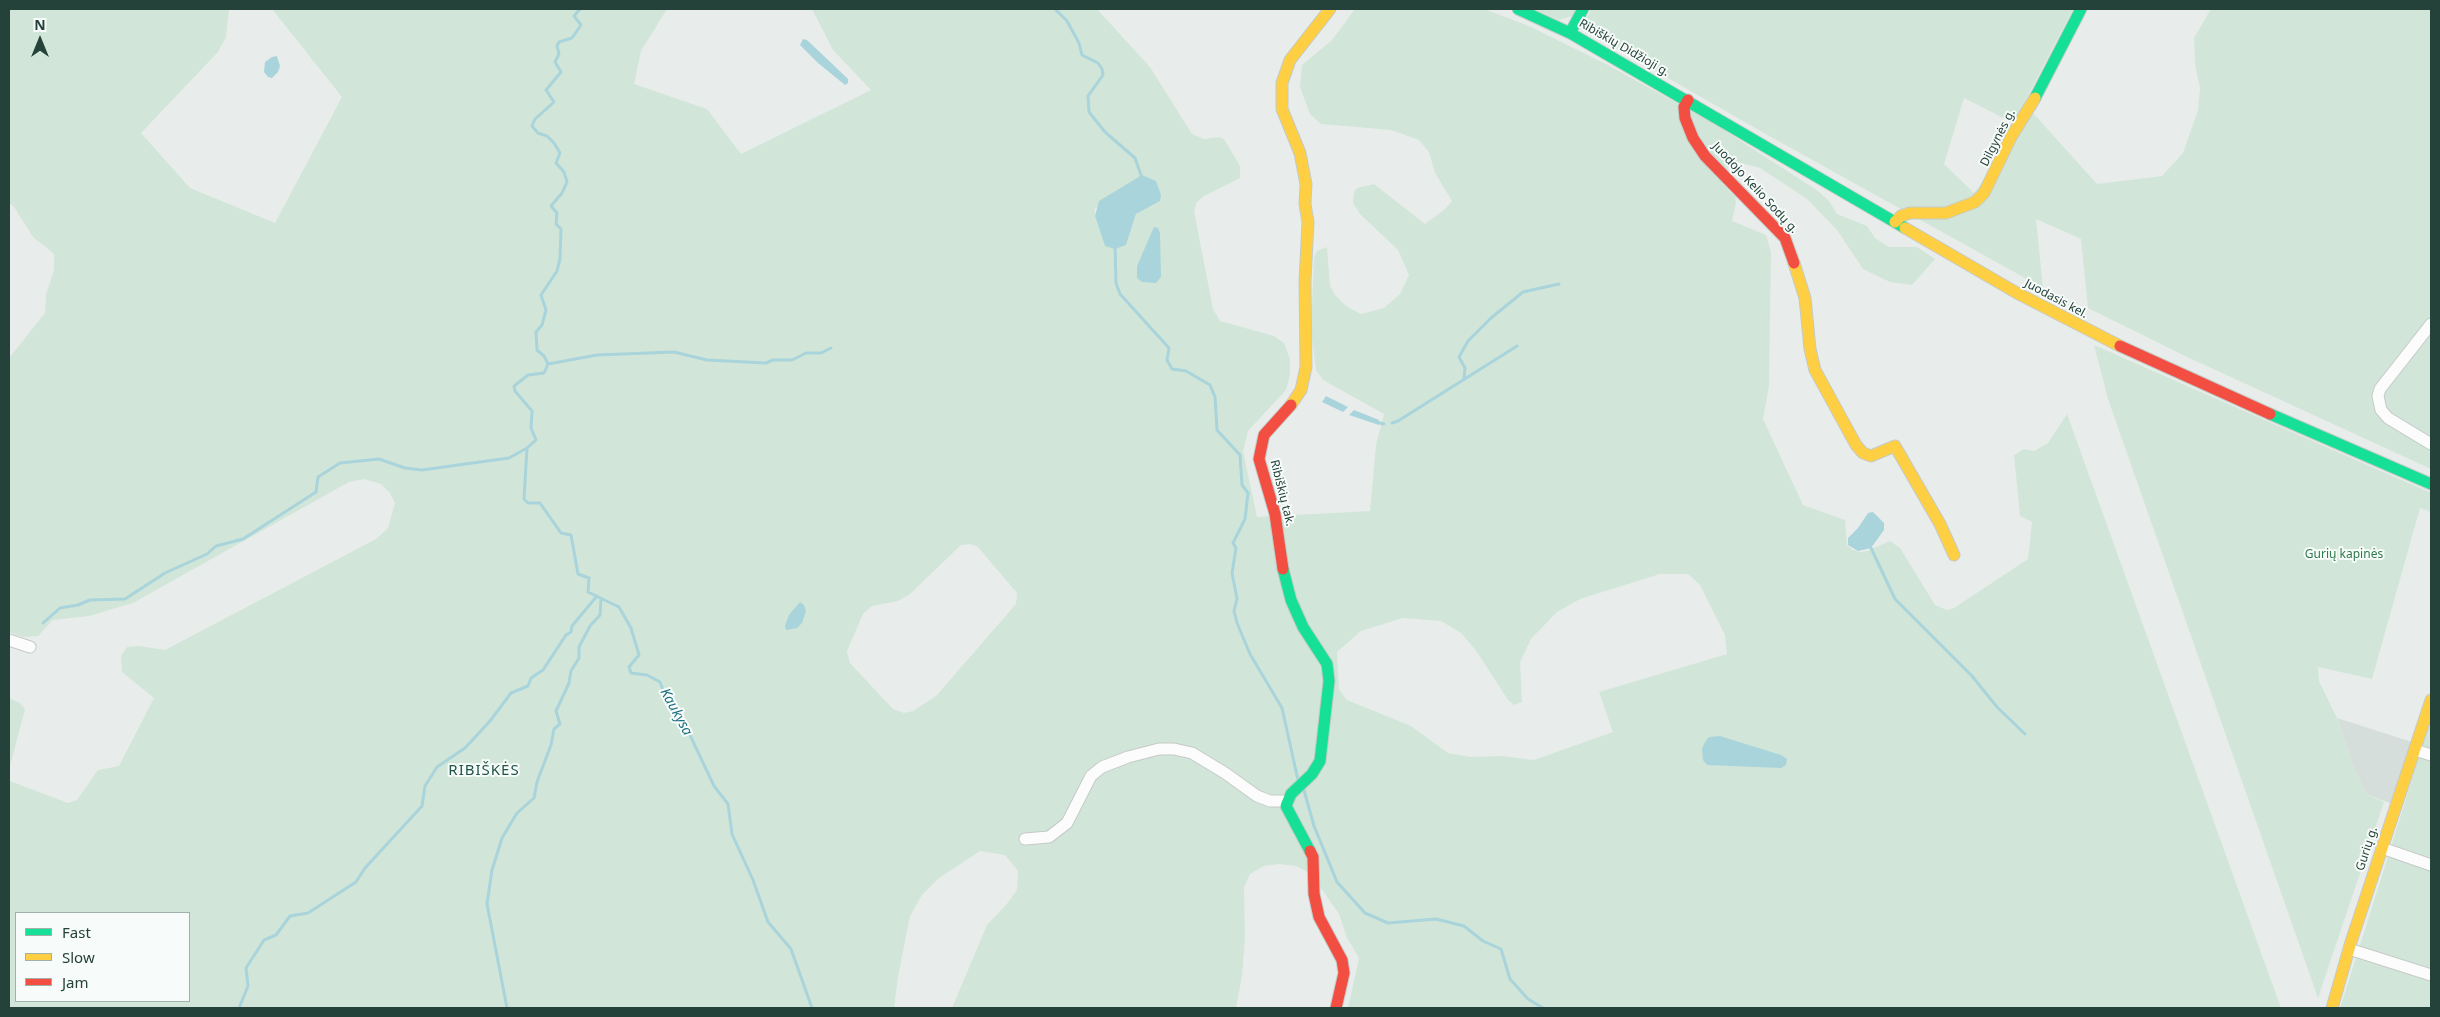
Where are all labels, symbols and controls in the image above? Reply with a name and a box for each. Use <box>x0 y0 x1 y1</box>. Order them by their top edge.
north arrow <box>15 15 65 65</box>
text: N <box>34 15 46 34</box>
street label: Ribiškių Didžioji g. <box>1576 16 1672 80</box>
street label: Dilgynės g. <box>1977 107 2019 169</box>
street label: Juodojo Kelio Sodų g. <box>1709 140 1801 236</box>
street label: Juodasis kel. <box>2022 276 2090 322</box>
street label: Ribiškių tak. <box>1267 459 1297 527</box>
park label: Gurių kapinės <box>2305 548 2383 562</box>
water label: Kaukysa <box>656 685 696 739</box>
district label: RIBIŠKĖS <box>447 762 521 780</box>
street label: Gurių g. <box>2353 825 2381 873</box>
legend <box>15 912 190 1002</box>
text: Fast <box>62 922 91 942</box>
text: Slow <box>62 947 95 967</box>
text: Jam <box>62 972 89 992</box>

